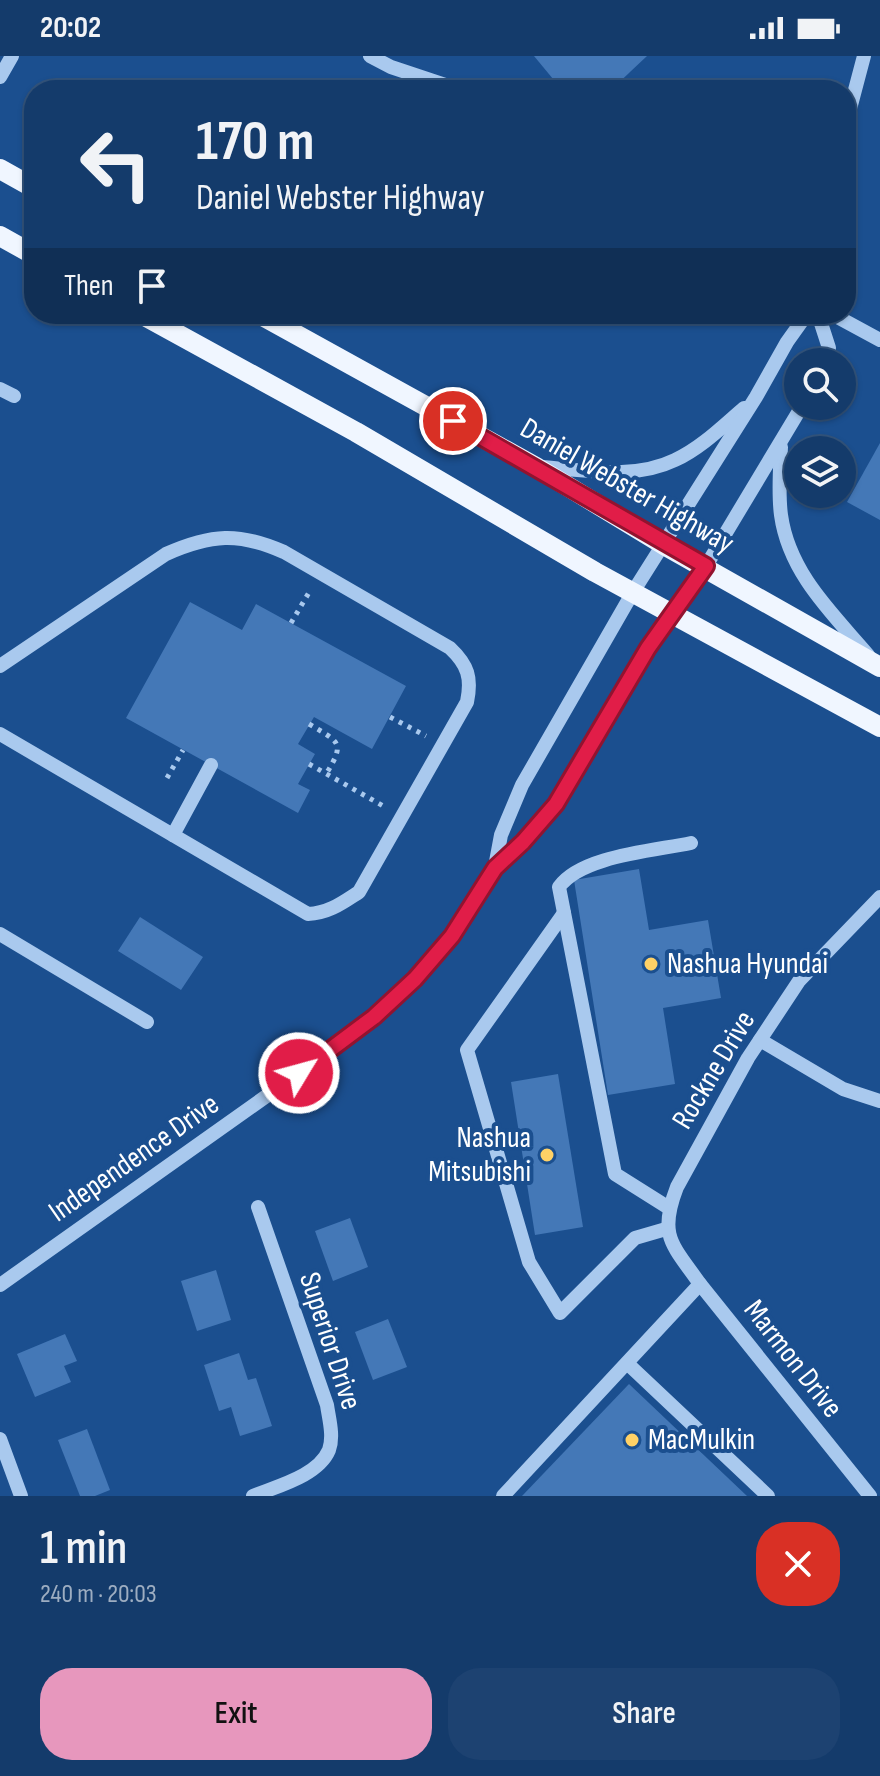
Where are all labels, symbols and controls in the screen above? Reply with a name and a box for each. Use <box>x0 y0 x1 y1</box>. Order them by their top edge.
text: 20:02 <box>40 10 101 46</box>
text: 170 m <box>196 109 314 176</box>
icon: left <box>64 112 168 216</box>
text: Daniel Webster Highway <box>196 177 485 220</box>
icon: arrive <box>130 264 174 308</box>
text: Then <box>64 268 114 304</box>
map controls <box>784 348 856 508</box>
button: search <box>784 348 856 420</box>
pin <box>419 387 487 455</box>
icon: arrive <box>431 399 475 443</box>
street label: Daniel Webster Highway <box>514 410 741 562</box>
button: layers <box>784 436 856 508</box>
place label: Nashua Hyundai <box>667 946 828 982</box>
marker: Nashua Hyundai <box>642 955 660 973</box>
street label: Rockne Drive <box>665 1004 763 1136</box>
position arrow <box>257 1031 341 1115</box>
street label: Independence Drive <box>42 1086 226 1230</box>
place label: Nashua Mitsubishi <box>428 1120 531 1190</box>
marker: Nashua Mitsubishi <box>538 1146 556 1164</box>
street label: Superior Drive <box>291 1268 369 1414</box>
street label: Marmon Drive <box>736 1293 850 1425</box>
place label: MacMulkin <box>648 1422 755 1458</box>
marker: MacMulkin <box>623 1431 641 1449</box>
text: 1 min <box>40 1520 127 1577</box>
button: close <box>756 1522 840 1606</box>
text: 240 m · 20:03 <box>40 1579 157 1610</box>
button: Exit <box>40 1668 432 1760</box>
button: Share <box>448 1668 840 1760</box>

